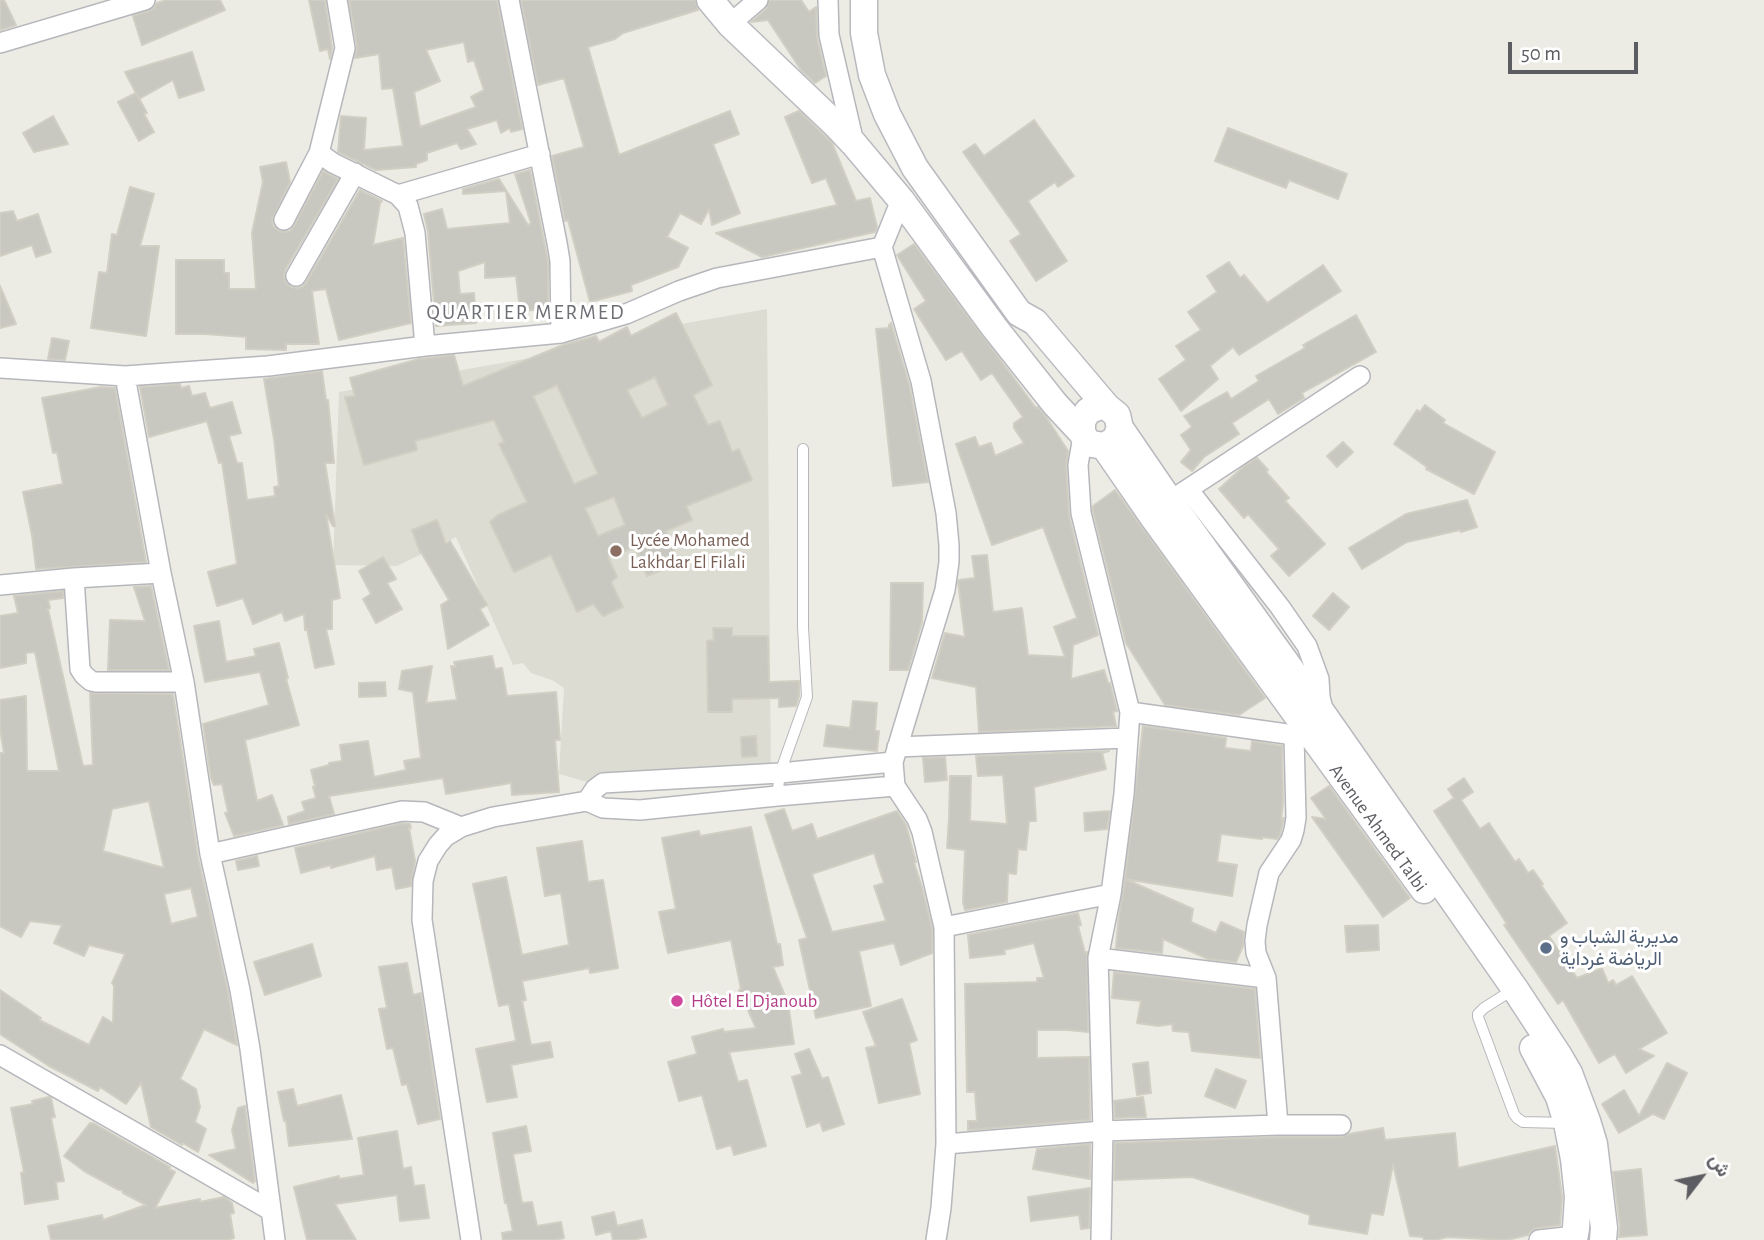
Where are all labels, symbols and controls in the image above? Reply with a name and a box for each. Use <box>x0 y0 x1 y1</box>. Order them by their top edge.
scale bar <box>1512 28 1642 72</box>
text: 50 m <box>1521 43 1561 64</box>
district label: QUARTIER MERMED <box>428 300 624 326</box>
place label: Lycée Mohamed Lakhdar El Filali <box>630 529 749 573</box>
marker: Lycée Mohamed Lakhdar El Filali <box>608 543 624 559</box>
street label: Avenue Ahmed Talbi <box>1324 760 1432 896</box>
place label: مديرية الشباب و الرياضة غرداية <box>1560 926 1679 970</box>
marker: مديرية الشباب و الرياضة غرداية <box>1538 940 1554 956</box>
place label: Hôtel El Djanoub <box>691 990 817 1012</box>
marker: Hôtel El Djanoub <box>669 993 685 1009</box>
north arrow <box>1666 1142 1736 1212</box>
text: ش <box>1705 1151 1733 1180</box>

